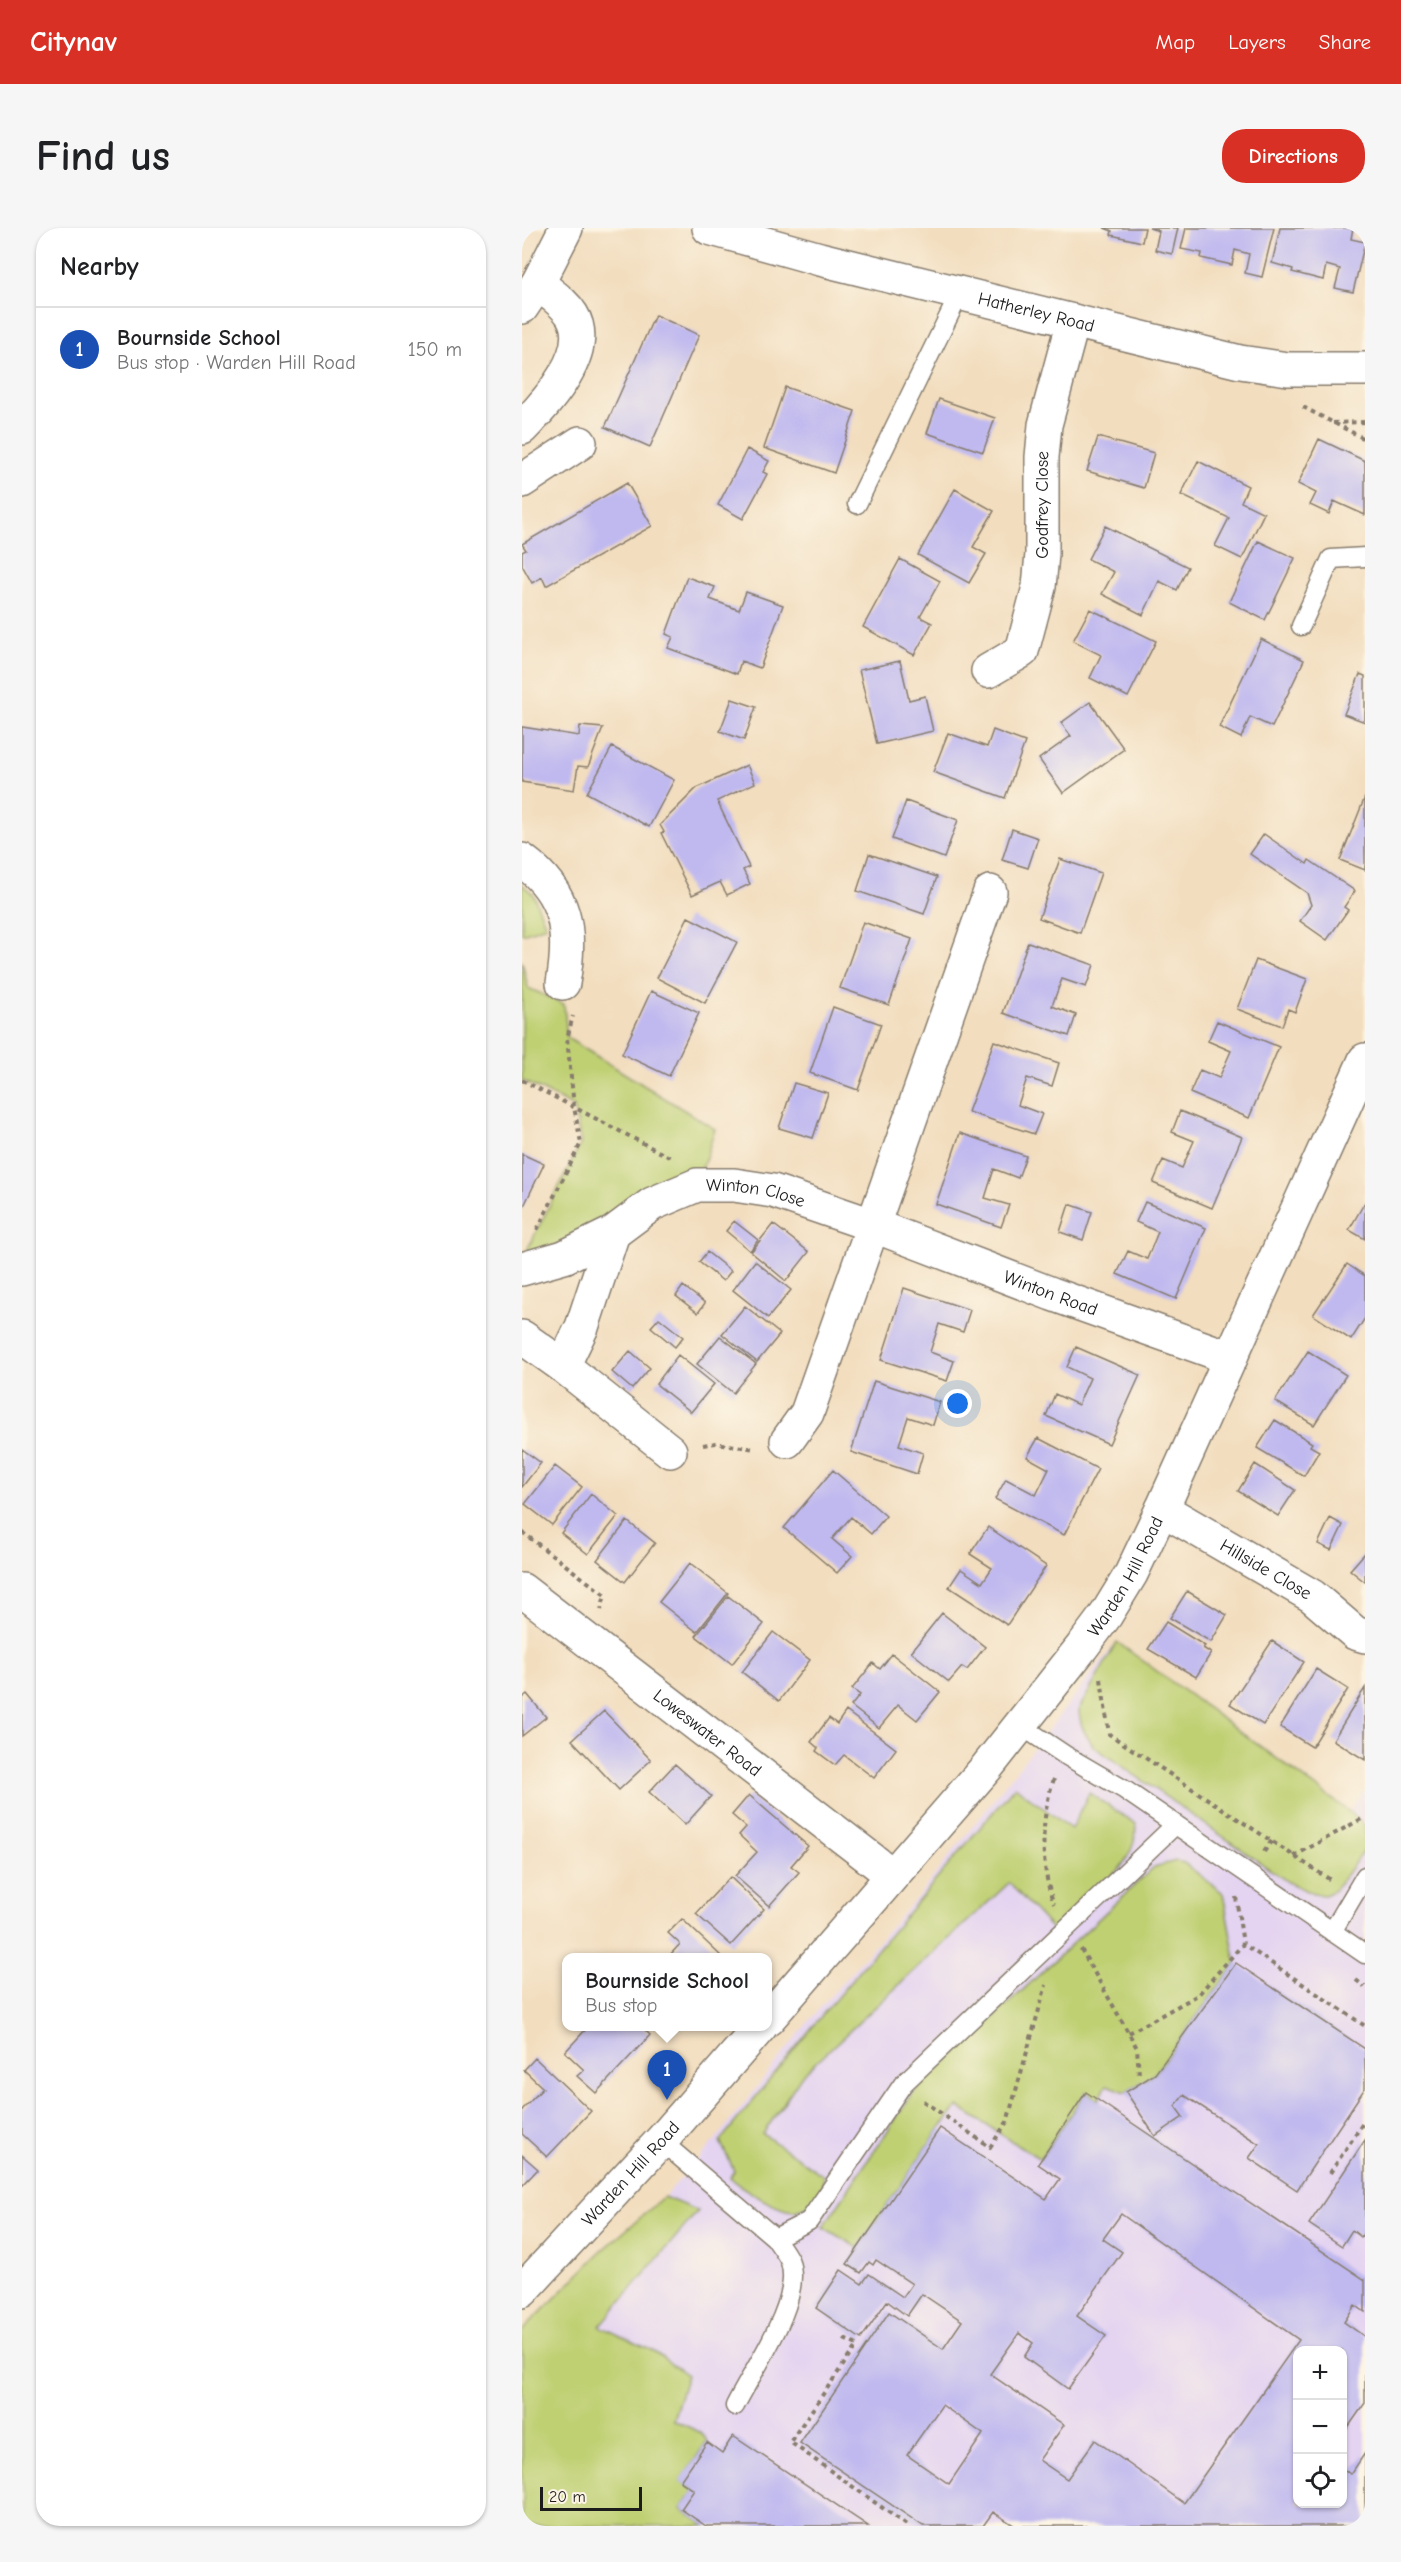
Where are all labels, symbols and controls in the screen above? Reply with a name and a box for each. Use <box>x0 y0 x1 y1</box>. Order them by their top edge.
text: Citynav <box>30 26 117 58</box>
text: Map <box>1156 30 1195 54</box>
text: Layers <box>1228 30 1286 54</box>
text: Share <box>1319 30 1371 54</box>
button: Directions <box>1222 129 1365 183</box>
text: Find us <box>36 132 170 181</box>
text: Nearby <box>60 252 139 282</box>
street label: Hatherley Road <box>976 288 1097 337</box>
text: Bournside School <box>117 325 281 351</box>
text: 1 <box>76 338 83 361</box>
text: 150 m <box>408 338 462 361</box>
text: Bus stop · Warden Hill Road <box>117 351 356 374</box>
street label: Godfrey Close <box>1032 450 1054 559</box>
street label: Winton Close <box>706 1175 808 1212</box>
street label: Winton Road <box>1000 1266 1100 1320</box>
your location <box>943 1389 972 1418</box>
street label: Warden Hill Road <box>1083 1513 1168 1641</box>
street label: Hillside Close <box>1216 1535 1315 1604</box>
street label: Loweswater Road <box>649 1685 765 1781</box>
popup <box>562 1953 772 2031</box>
text: Bournside School <box>585 1968 749 1994</box>
text: Bus stop <box>585 1994 657 2017</box>
pin: 1 <box>648 2050 686 2100</box>
street label: Warden Hill Road <box>578 2117 684 2231</box>
map controls <box>1293 2346 1347 2508</box>
button: + <box>1293 2346 1347 2400</box>
button: − <box>1293 2400 1347 2454</box>
button: locate <box>1293 2454 1347 2508</box>
scale bar <box>540 2484 642 2512</box>
text: 20 m <box>549 2488 586 2506</box>

